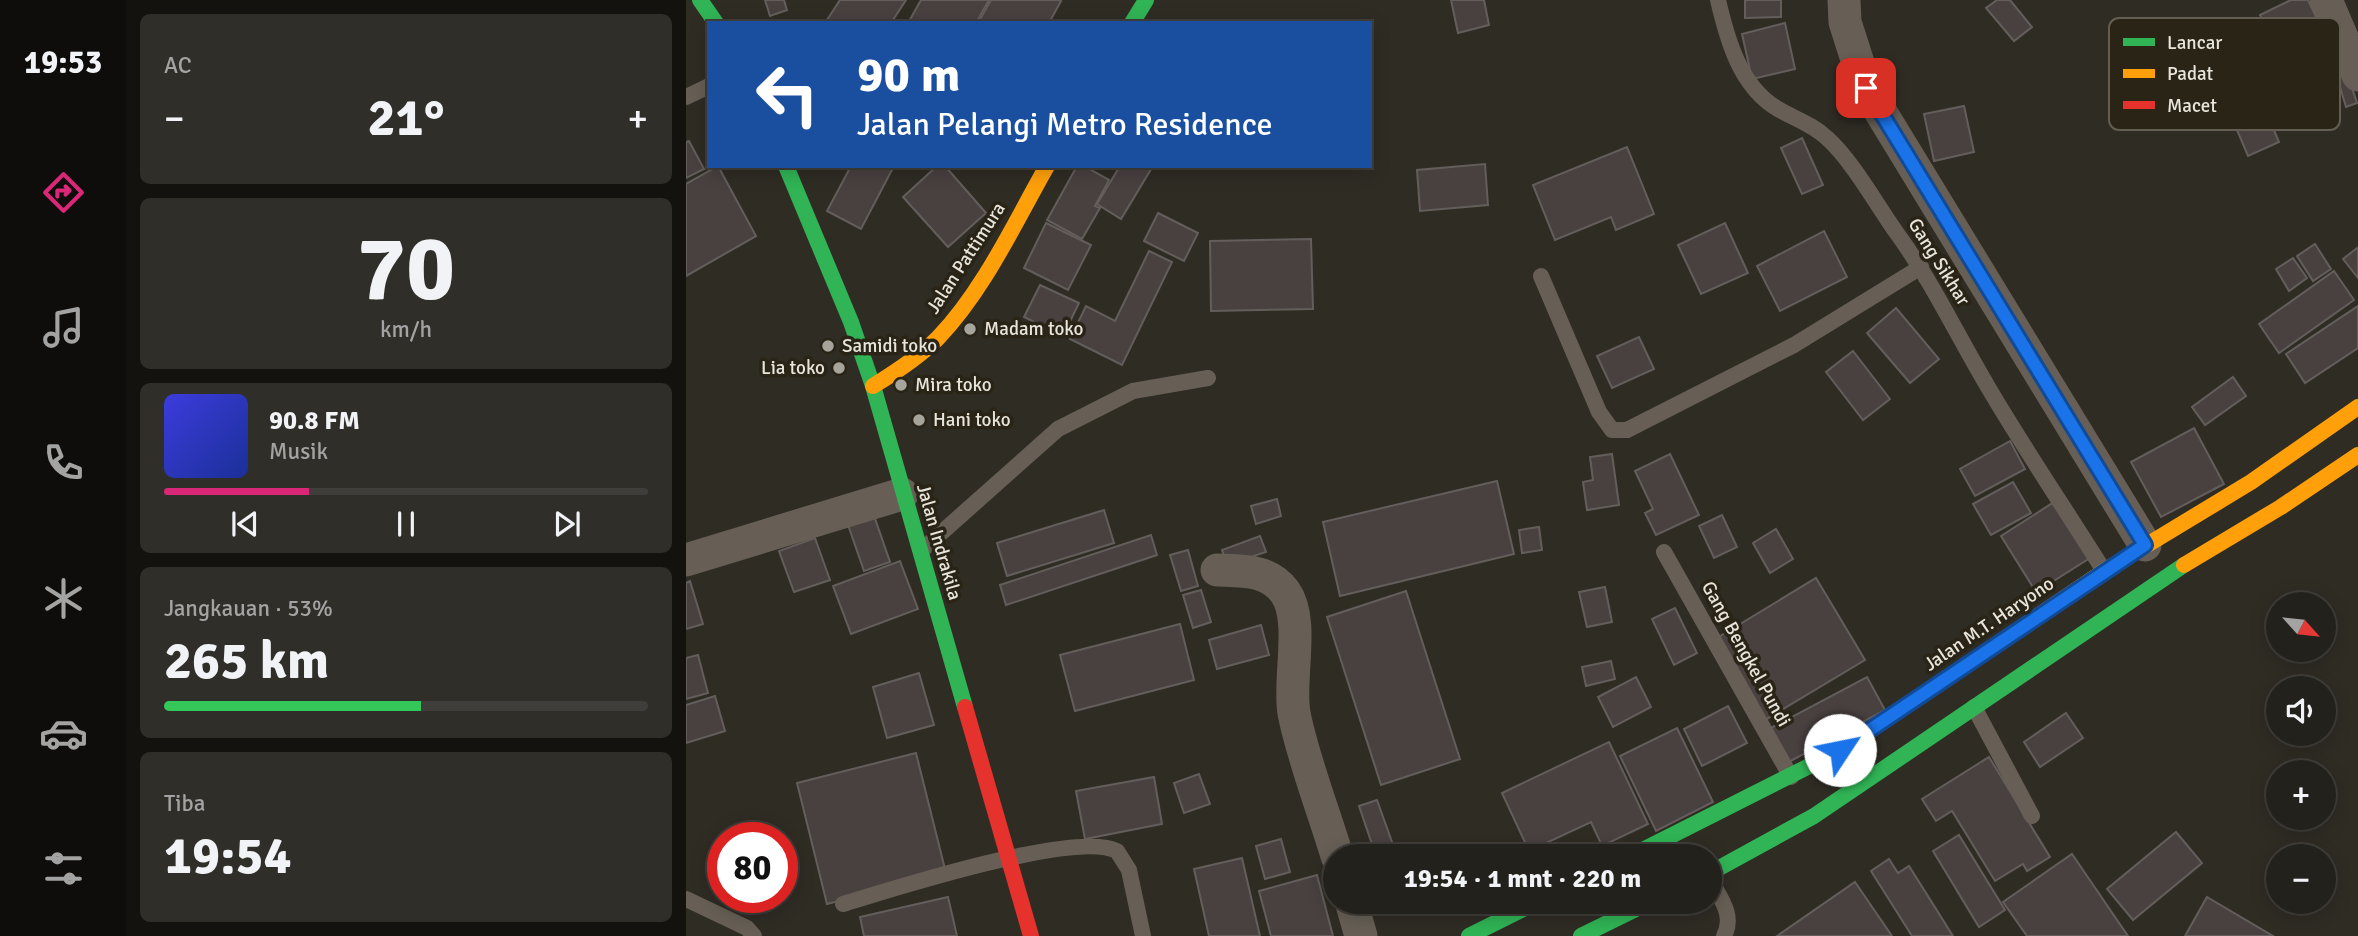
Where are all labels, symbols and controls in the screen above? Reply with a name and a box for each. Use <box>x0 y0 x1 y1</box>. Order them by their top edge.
legend <box>2109 18 2340 130</box>
text: Lancar <box>2167 31 2222 55</box>
text: 19:53 <box>24 43 102 82</box>
text: 90 m <box>857 45 960 105</box>
icon: left <box>742 49 833 140</box>
text: AC <box>164 51 192 80</box>
pin <box>1836 58 1896 118</box>
text: Padat <box>2167 62 2213 86</box>
icon: arrive <box>1847 69 1885 107</box>
text: 21° <box>368 86 444 150</box>
text: Macet <box>2167 94 2217 118</box>
text: − <box>164 95 185 142</box>
text: + <box>627 95 648 142</box>
text: Jalan Pelangi Metro Residence <box>857 105 1273 144</box>
icon: directions <box>39 168 88 217</box>
street label: Jalan Pattimura <box>921 198 1011 318</box>
text: 70 <box>357 213 455 326</box>
street label: Gang Sikhar <box>1903 214 1975 310</box>
icon: music <box>39 303 88 352</box>
text: km/h <box>380 315 432 344</box>
place label: Madam toko <box>984 317 1083 341</box>
marker: Madam toko <box>962 321 978 337</box>
place label: Samidi toko <box>842 334 937 358</box>
marker: Samidi toko <box>820 338 836 354</box>
place label: Lia toko <box>761 356 825 380</box>
marker: Lia toko <box>831 360 847 376</box>
place label: Mira toko <box>915 373 992 397</box>
marker: Mira toko <box>893 377 909 393</box>
text: 90.8 FM <box>269 405 360 437</box>
place label: Hani toko <box>933 408 1011 432</box>
marker: Hani toko <box>911 412 927 428</box>
text: Musik <box>269 437 328 466</box>
icon: phone <box>39 438 88 487</box>
street label: Jalan Indrakila <box>911 481 967 603</box>
icon: previous <box>226 505 264 543</box>
icon: pause <box>387 505 425 543</box>
icon: next <box>548 505 586 543</box>
street label: Jalan M.T. Haryono <box>1919 572 2059 676</box>
icon: climate <box>39 574 88 623</box>
street label: Gang Bengkel Pundi <box>1696 577 1796 731</box>
north arrow <box>2266 592 2336 662</box>
map controls <box>2266 592 2336 914</box>
text: Jangkauan · 53% <box>164 594 333 623</box>
text: 265 km <box>164 629 329 693</box>
button: sound <box>2266 676 2336 746</box>
icon: car <box>39 709 88 758</box>
position arrow <box>1803 713 1877 787</box>
button: + <box>2266 760 2336 830</box>
text: Tiba <box>164 789 205 818</box>
speed limit sign: 80 <box>707 822 798 913</box>
text: 19:54 <box>164 824 292 888</box>
icon: filters <box>39 844 88 893</box>
button: − <box>2266 844 2336 914</box>
text: 19:54 · 1 mnt · 220 m <box>1404 863 1641 895</box>

